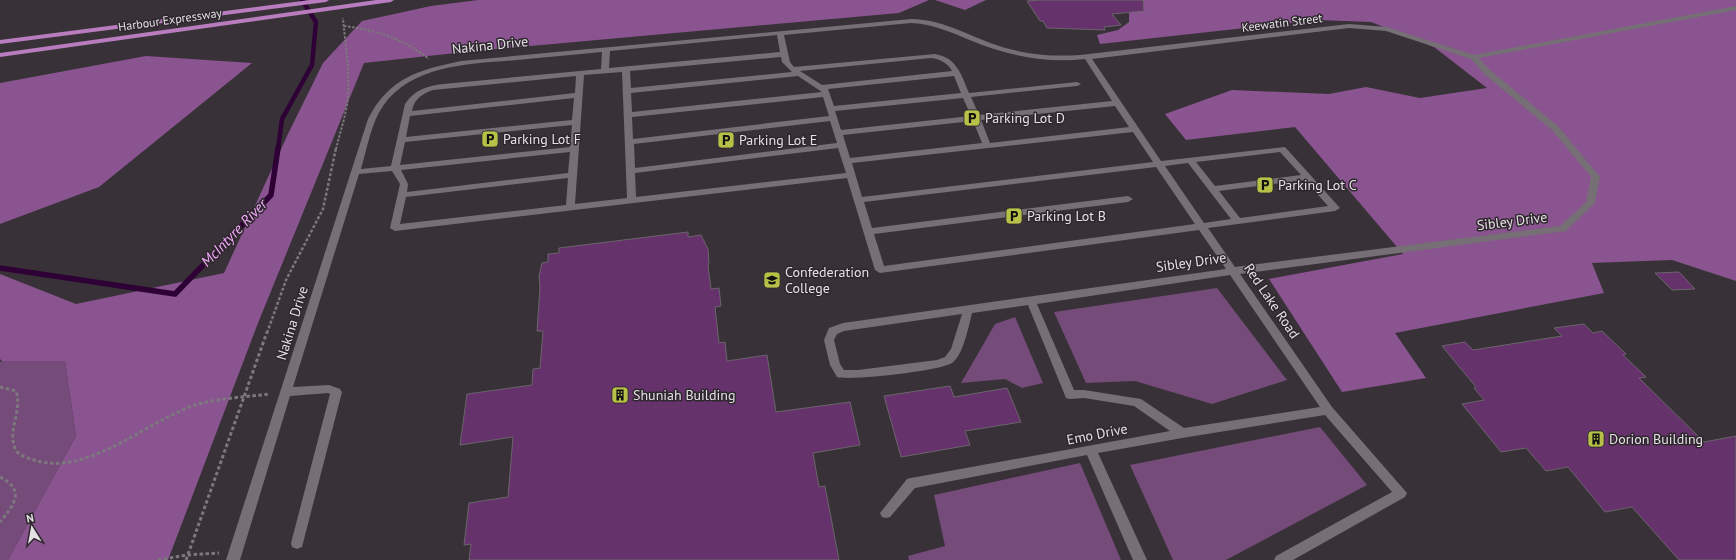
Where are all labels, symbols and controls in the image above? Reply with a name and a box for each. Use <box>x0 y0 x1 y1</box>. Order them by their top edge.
street label: Harbour Expressway <box>117 5 223 34</box>
street label: Keewatin Street <box>1241 10 1323 35</box>
street label: Nakina Drive <box>451 32 529 58</box>
parking icon: Parking Lot D <box>962 108 982 128</box>
place label: Parking Lot D <box>985 109 1065 127</box>
parking icon: Parking Lot F <box>480 129 500 149</box>
place label: Parking Lot F <box>503 130 581 148</box>
parking icon: Parking Lot E <box>716 130 736 150</box>
place label: Parking Lot E <box>739 131 817 149</box>
parking icon: Parking Lot C <box>1255 175 1275 195</box>
place label: Parking Lot C <box>1278 176 1357 194</box>
water label: McIntyre River <box>197 194 272 271</box>
parking icon: Parking Lot B <box>1004 206 1024 226</box>
place label: Parking Lot B <box>1027 207 1106 225</box>
street label: Sibley Drive <box>1476 208 1548 234</box>
street label: Sibley Drive <box>1155 248 1227 276</box>
street label: Red Lake Road <box>1240 260 1304 342</box>
place label: Confederation College <box>785 263 869 297</box>
school or university icon: Confederation College <box>762 270 782 290</box>
street label: Nakina Drive <box>272 284 312 362</box>
building icon: Shuniah Building <box>610 385 630 405</box>
place label: Shuniah Building <box>633 386 735 404</box>
street label: Emo Drive <box>1065 419 1129 449</box>
building icon: Dorion Building <box>1586 429 1606 449</box>
place label: Dorion Building <box>1609 430 1703 448</box>
north arrow <box>12 508 52 548</box>
text: N <box>25 511 35 526</box>

